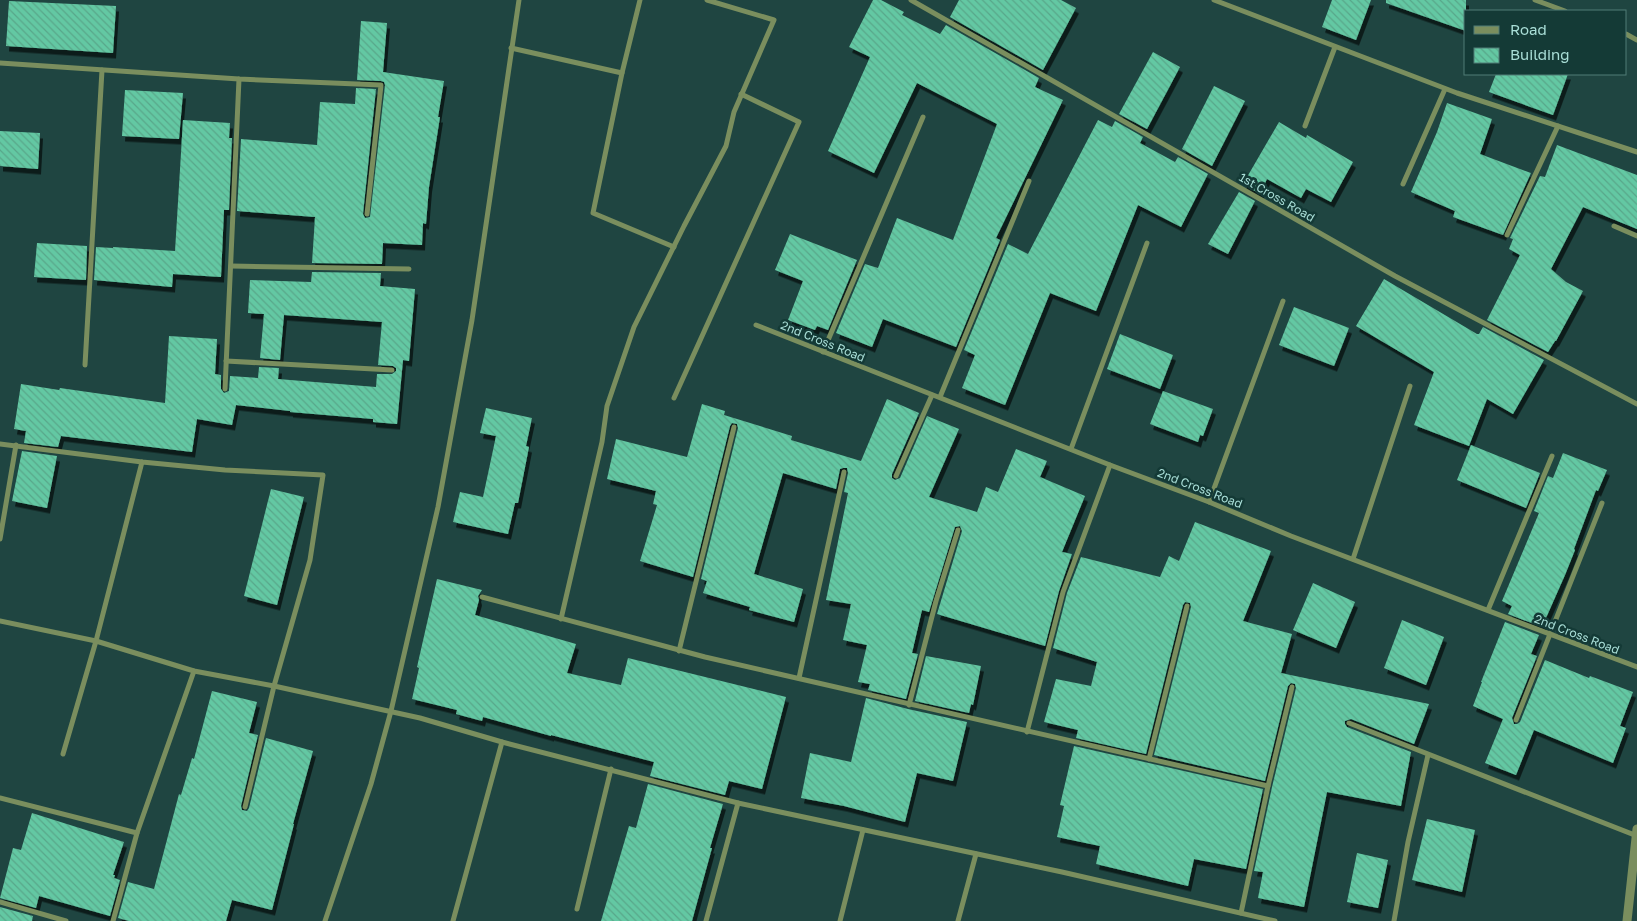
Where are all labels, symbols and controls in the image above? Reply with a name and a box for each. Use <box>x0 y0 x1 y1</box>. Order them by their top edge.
legend <box>1464 10 1627 75</box>
text: Road <box>1510 20 1547 38</box>
text: Building <box>1510 45 1570 63</box>
street label: 1st Cross Road <box>1236 169 1318 225</box>
street label: 2nd Cross Road <box>779 317 867 365</box>
street label: 2nd Cross Road <box>1155 465 1245 511</box>
street label: 2nd Cross Road <box>1532 611 1622 657</box>

